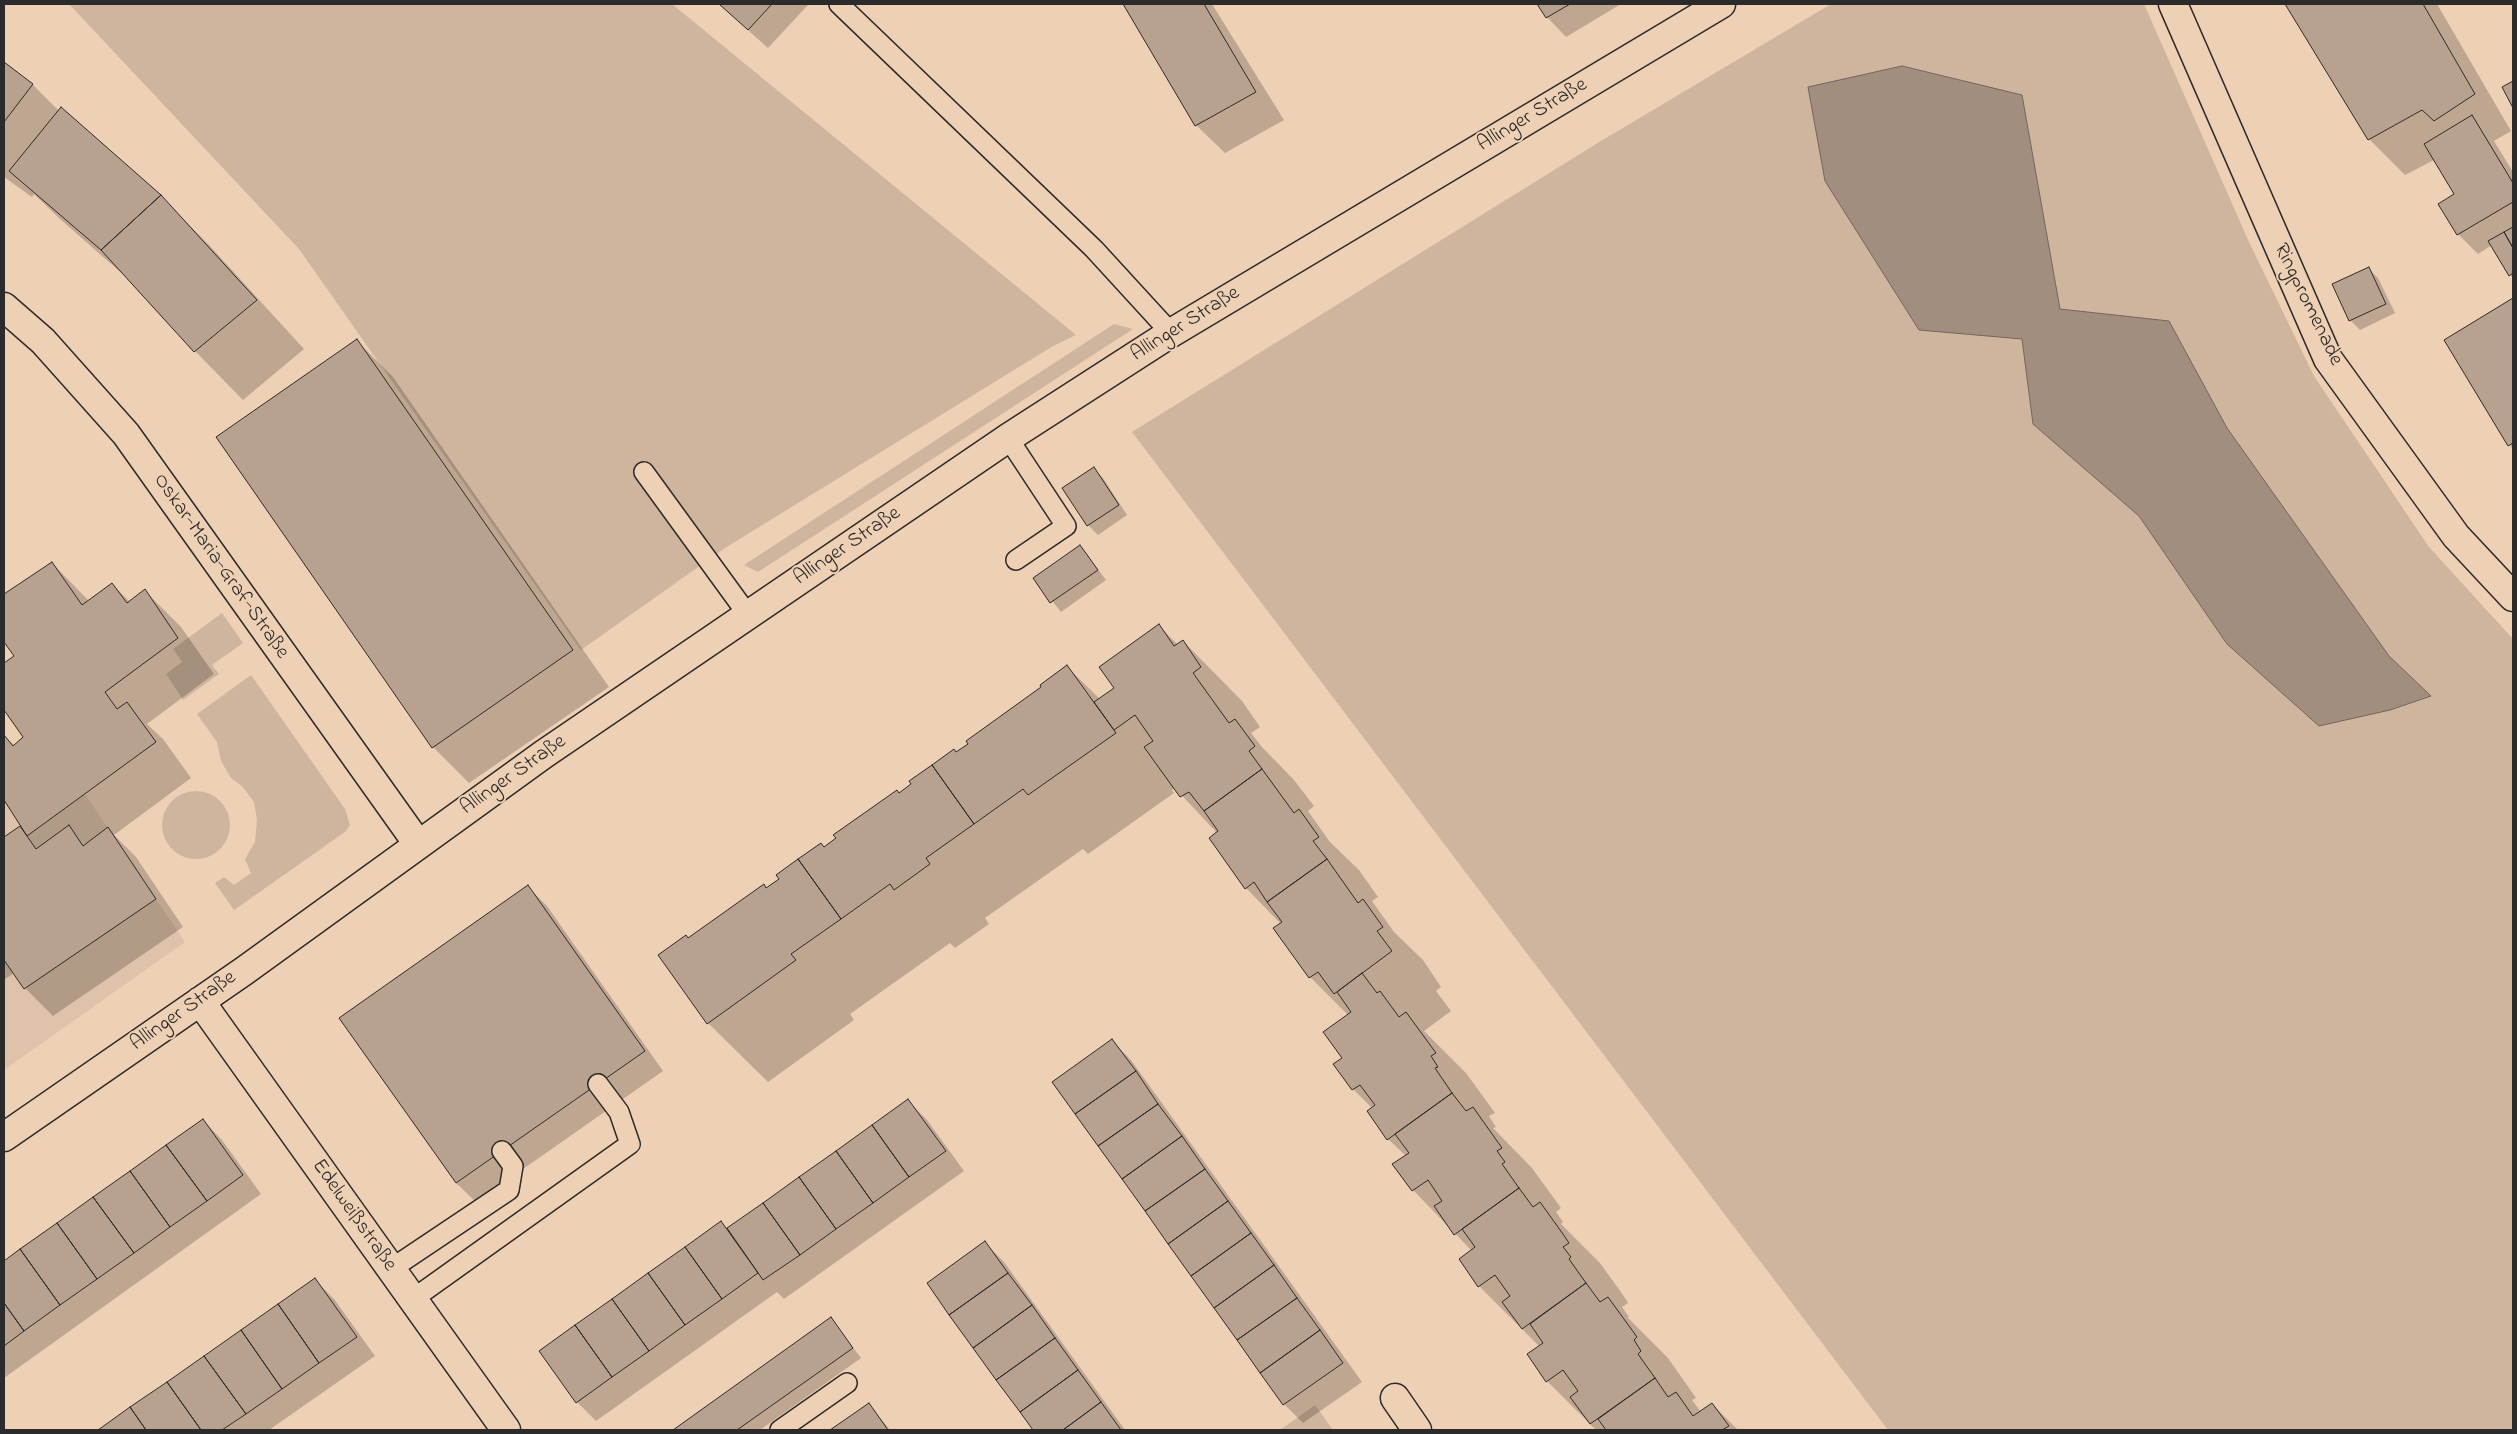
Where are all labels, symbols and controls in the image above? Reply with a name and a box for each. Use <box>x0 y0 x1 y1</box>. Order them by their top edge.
street label: Allinger Straße <box>1474 73 1592 159</box>
street label: Ringpromenade <box>2267 240 2347 370</box>
street label: Allinger Straße <box>1127 282 1245 368</box>
street label: Oskar-Maria-Graf-Straße <box>146 469 294 665</box>
street label: Allinger Straße <box>790 502 906 592</box>
street label: Allinger Straße <box>456 730 572 822</box>
street label: Allinger Straße <box>126 966 242 1058</box>
street label: Edelweißstraße <box>305 1155 401 1277</box>

